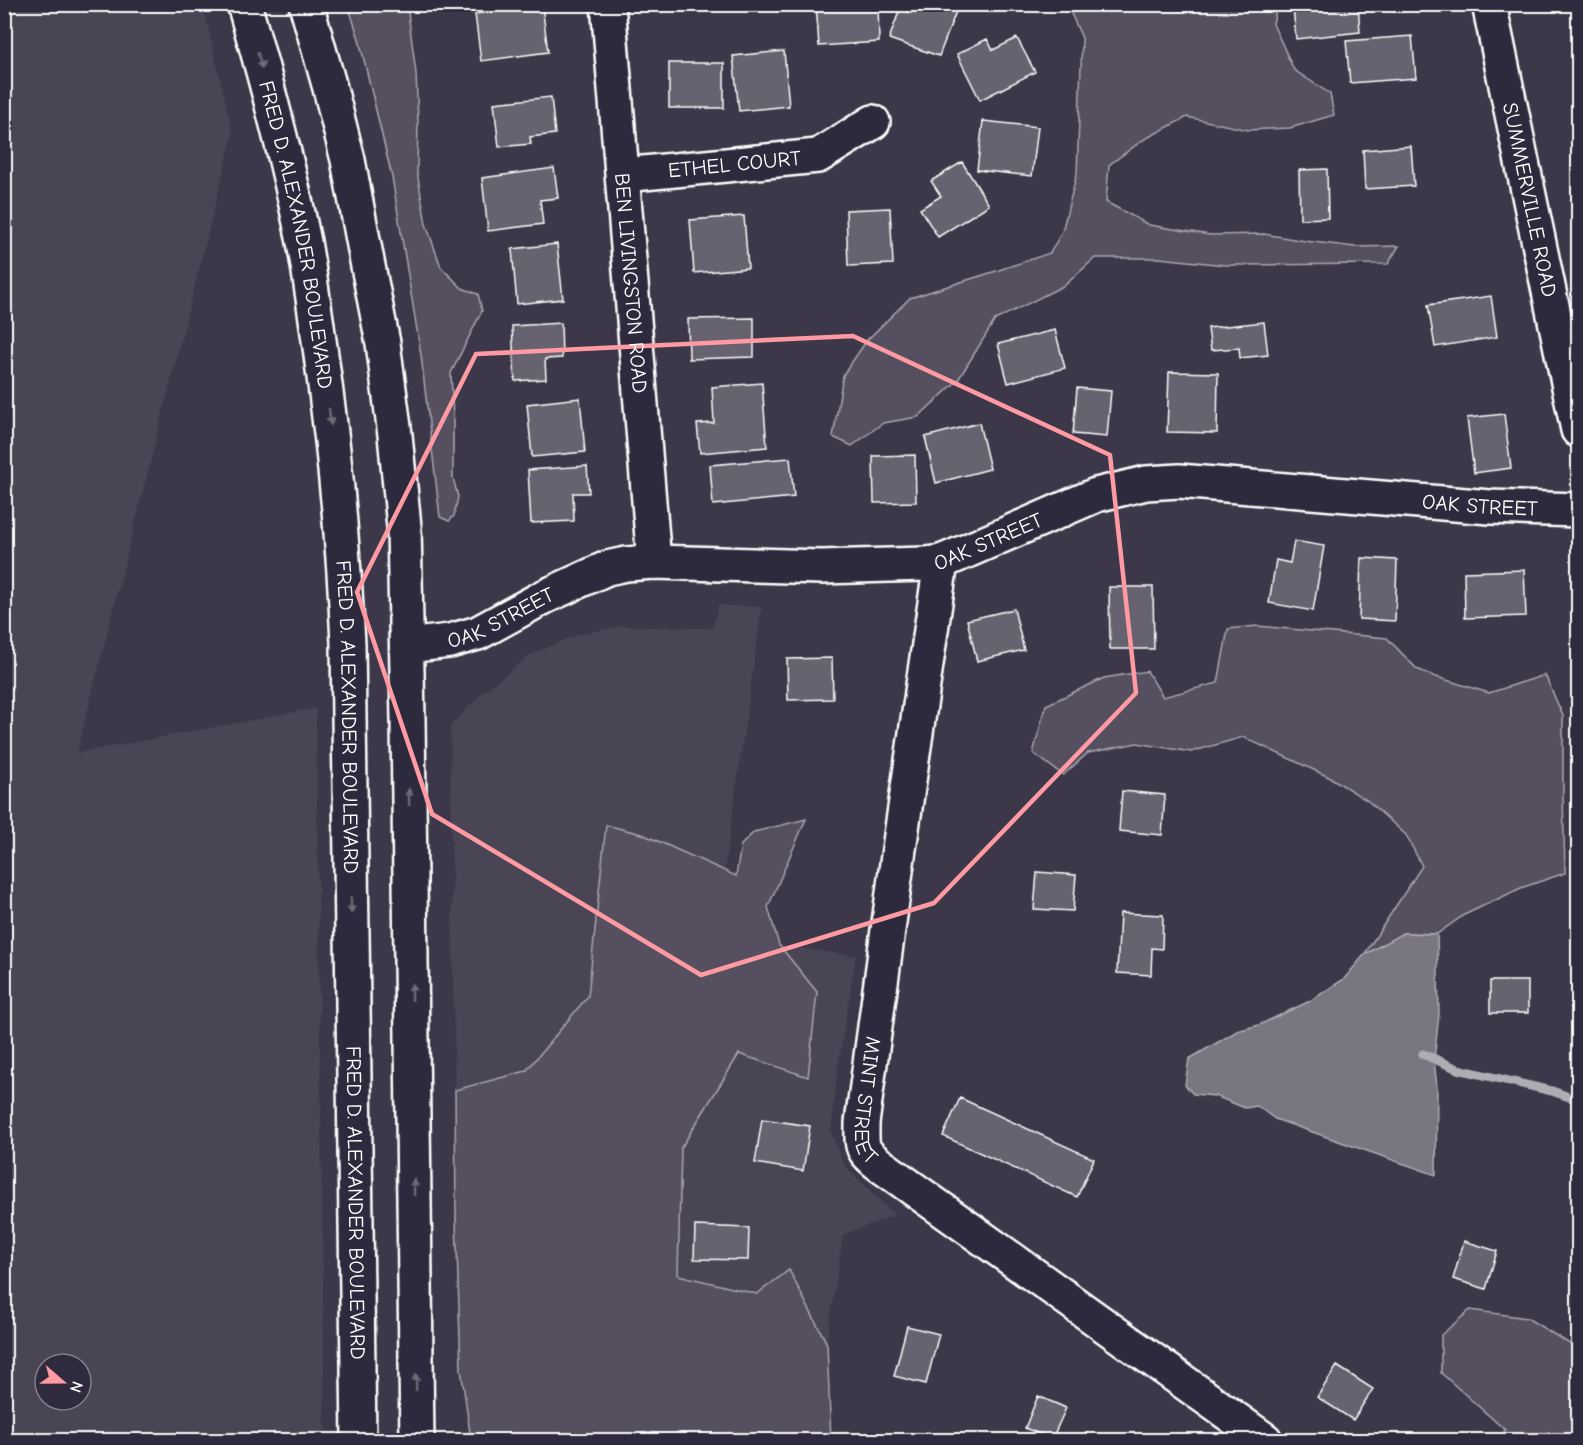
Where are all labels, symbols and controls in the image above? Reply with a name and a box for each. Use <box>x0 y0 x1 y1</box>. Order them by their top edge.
one-way arrow <box>256 52 266 70</box>
street label: FRED D. ALEXANDER BOULEVARD <box>254 78 337 390</box>
street label: SUMMERVILLE ROAD <box>1498 100 1562 299</box>
street label: ETHEL COURT <box>667 146 802 183</box>
street label: BEN LIVINGSTON ROAD <box>610 172 652 394</box>
one-way arrow <box>325 407 334 426</box>
street label: OAK STREET <box>1421 489 1538 521</box>
street label: OAK STREET <box>930 508 1046 576</box>
street label: FRED D. ALEXANDER BOULEVARD <box>331 559 363 874</box>
street label: OAK STREET <box>445 582 558 653</box>
one-way arrow <box>404 788 414 807</box>
one-way arrow <box>346 895 356 914</box>
one-way arrow <box>407 983 417 1002</box>
street label: MINT STREET <box>849 1035 886 1169</box>
street label: FRED D. ALEXANDER BOULEVARD <box>342 1046 370 1360</box>
one-way arrow <box>409 1178 419 1197</box>
north arrow <box>33 1352 93 1412</box>
one-way arrow <box>411 1373 421 1392</box>
text: N <box>66 1379 86 1395</box>

